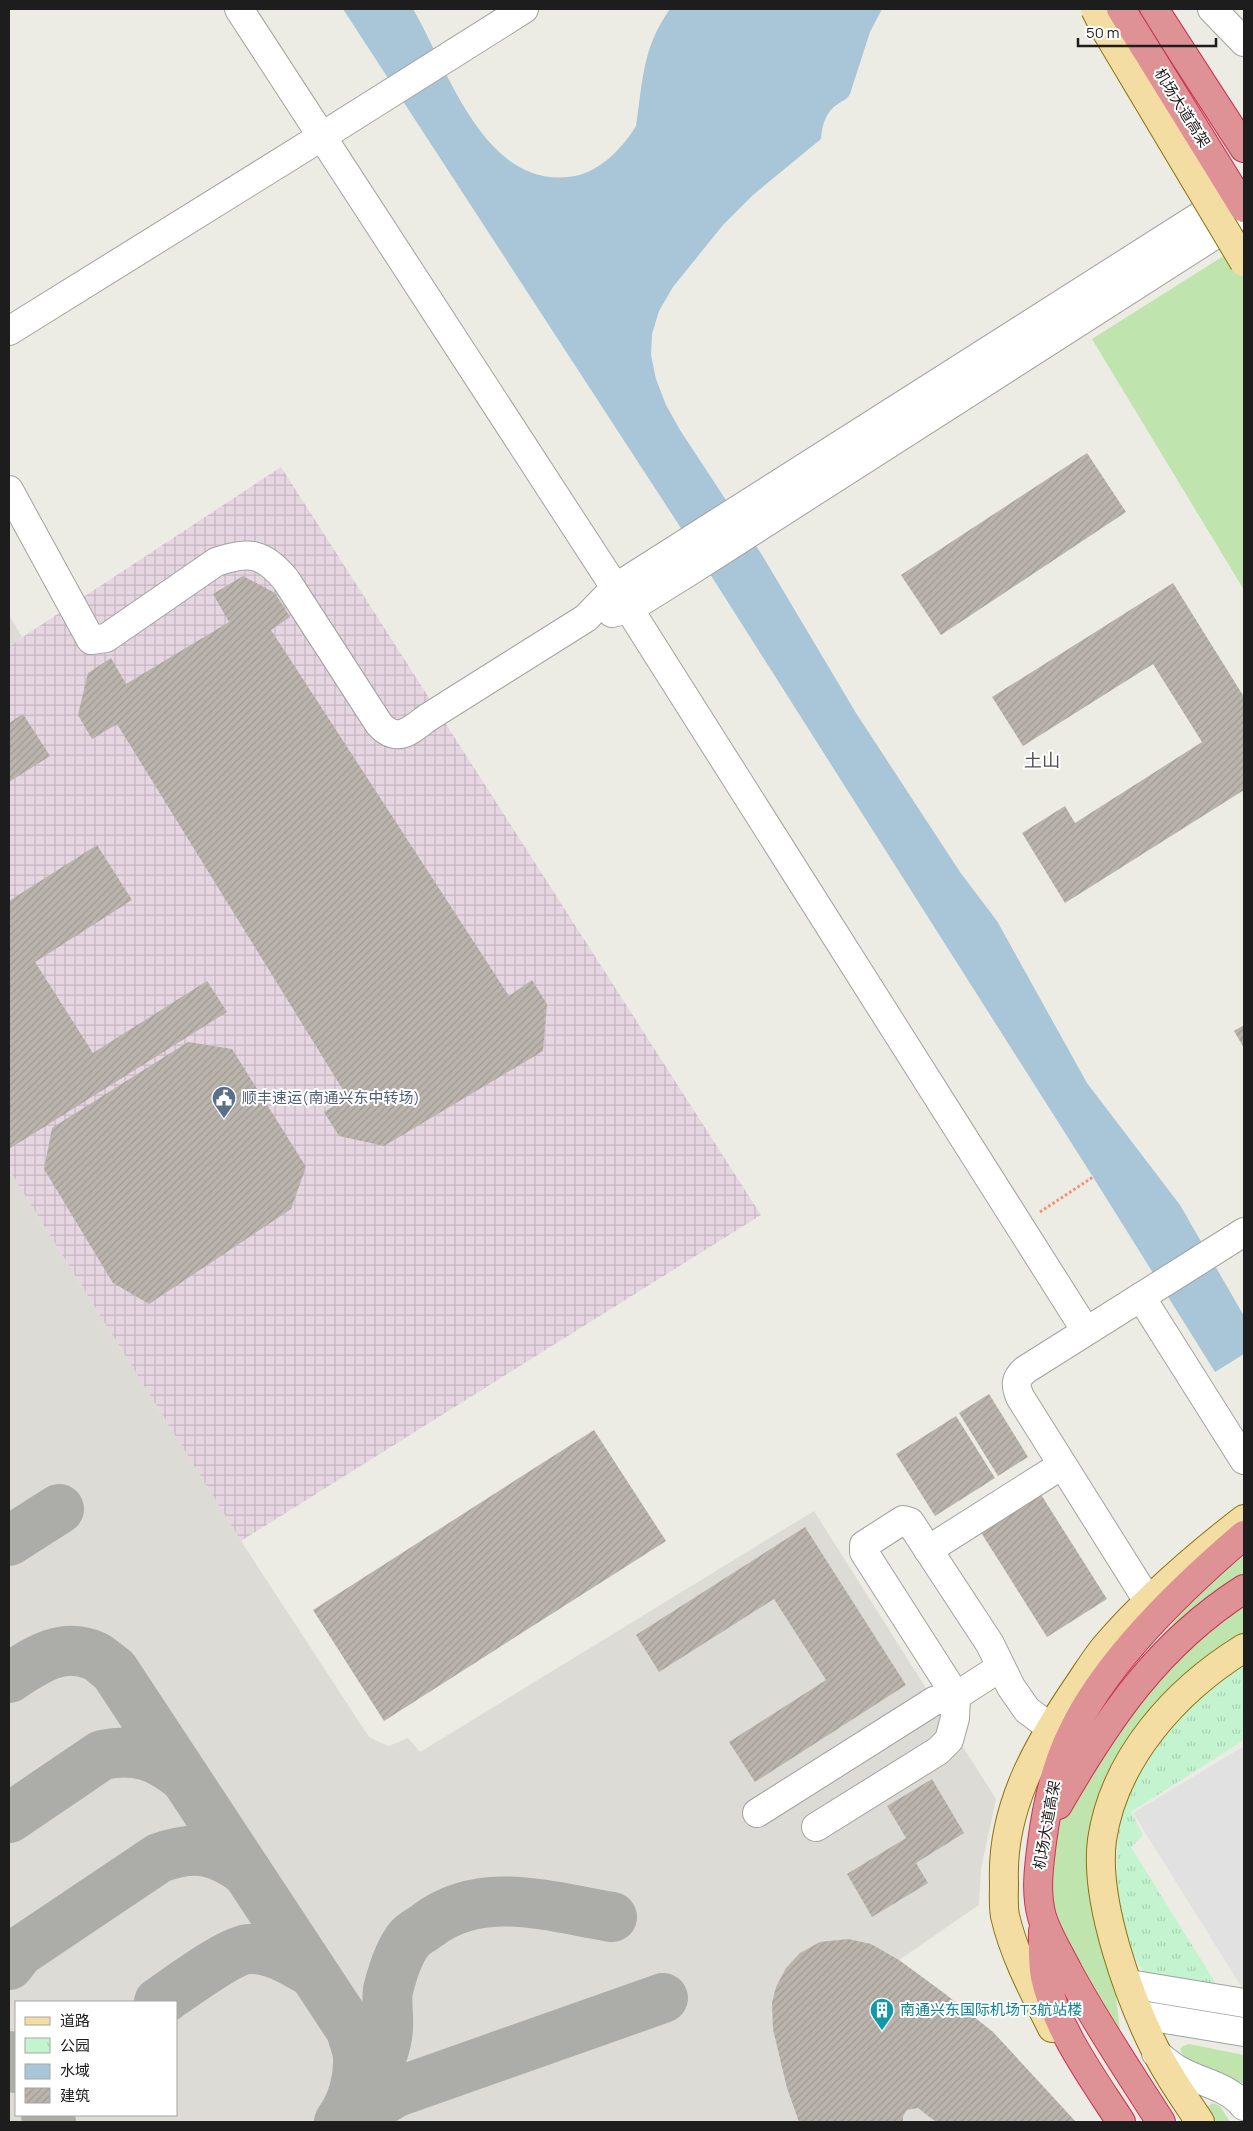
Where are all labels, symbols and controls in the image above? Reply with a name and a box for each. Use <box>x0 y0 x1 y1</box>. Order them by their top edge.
scale bar <box>1078 15 1216 47</box>
text: 50 m <box>1086 22 1120 43</box>
street label: 机场大道高架 <box>1150 64 1215 151</box>
district label: 土山 <box>1024 748 1060 772</box>
public building icon: 顺丰速运(南通兴东中转场) <box>211 1085 237 1119</box>
place label: 顺丰速运(南通兴东中转场) <box>242 1087 420 1108</box>
street label: 机场大道高架 <box>1028 1779 1065 1871</box>
building icon: 南通兴东国际机场T3航站楼 <box>869 1997 895 2031</box>
place label: 南通兴东国际机场T3航站楼 <box>900 1999 1082 2020</box>
legend <box>15 2001 178 2116</box>
text: 道路 <box>60 2010 90 2031</box>
text: 公园 <box>60 2035 90 2056</box>
text: 水域 <box>60 2060 90 2081</box>
text: 建筑 <box>60 2085 90 2106</box>

